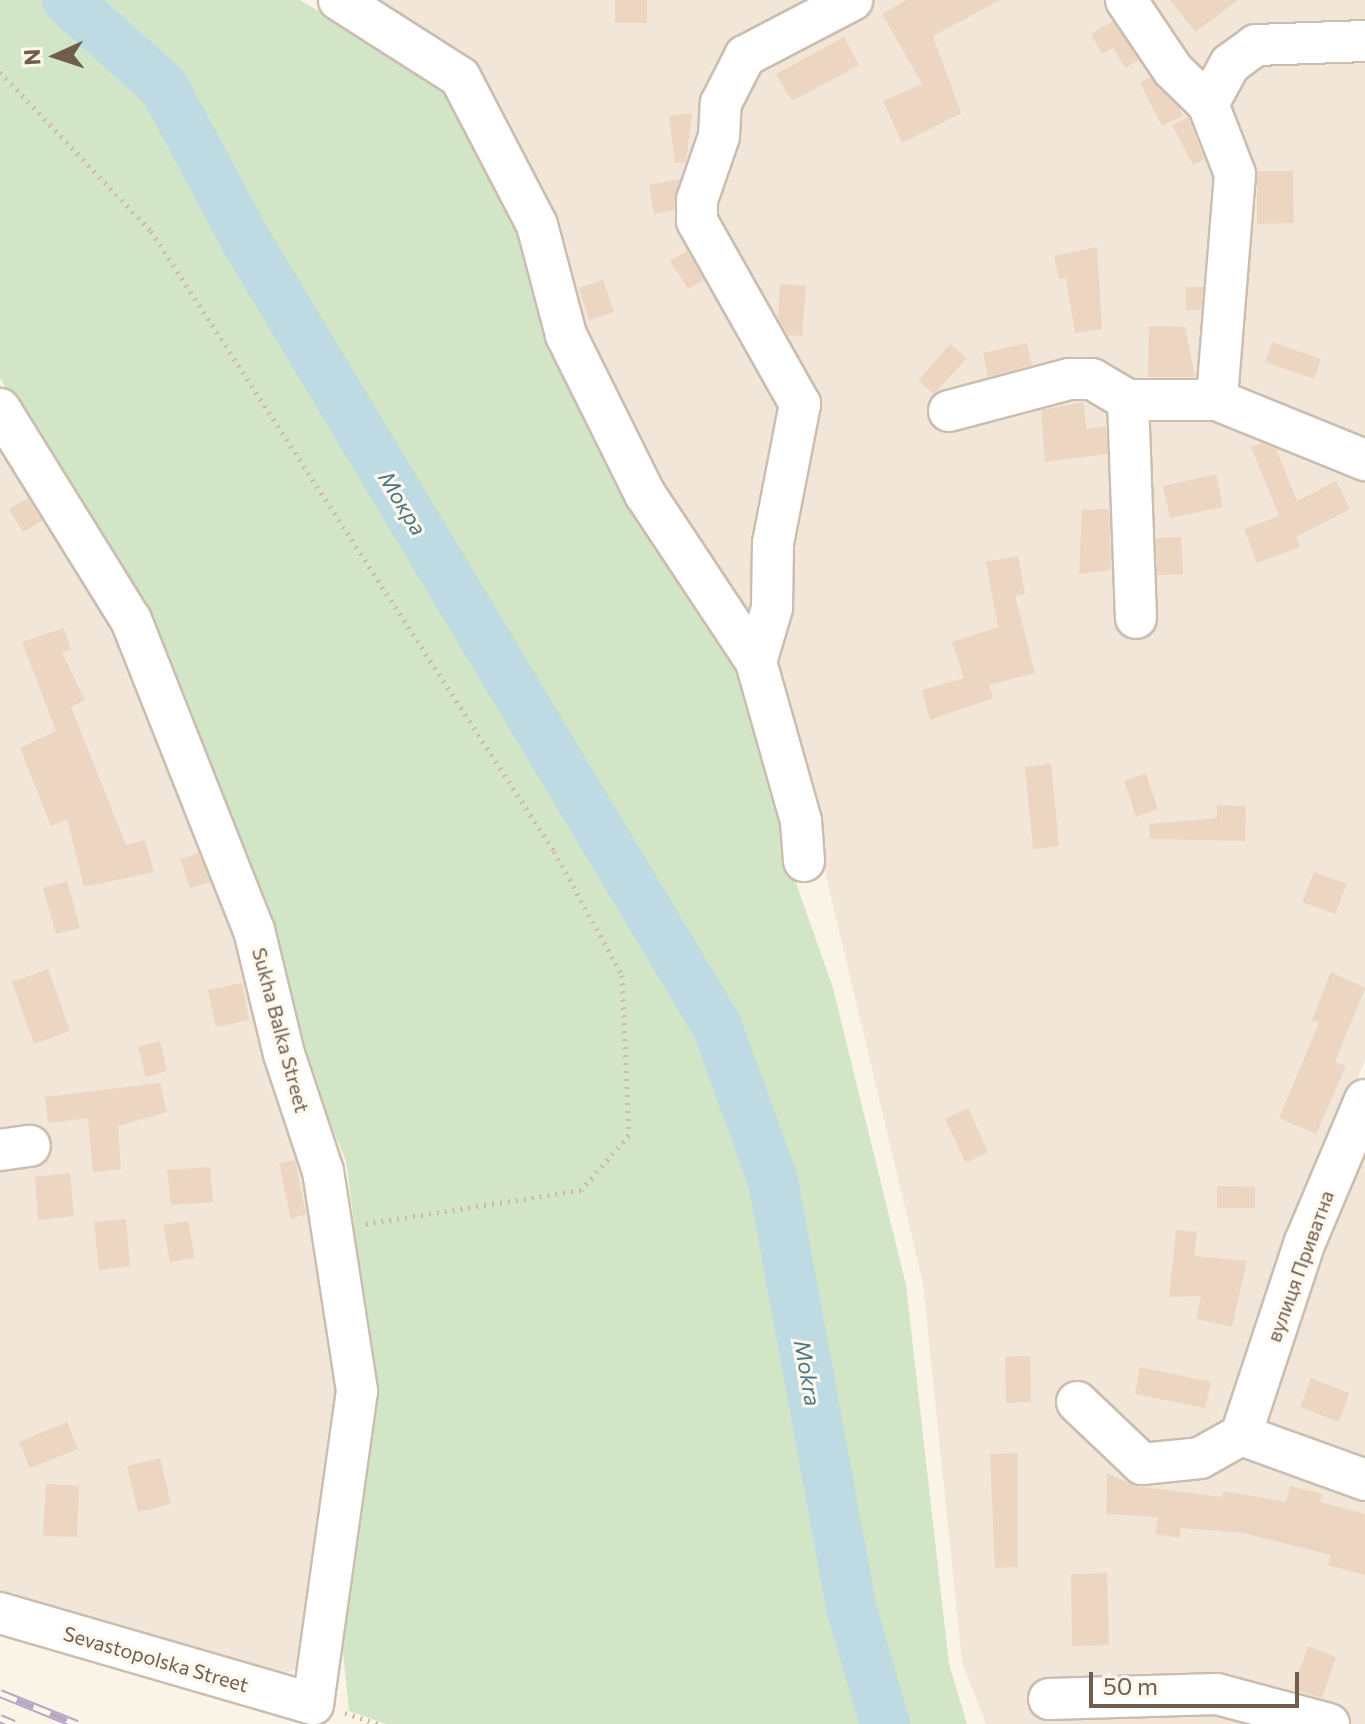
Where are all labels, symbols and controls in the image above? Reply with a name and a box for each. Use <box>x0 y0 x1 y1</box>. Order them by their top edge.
north arrow <box>16 16 96 96</box>
text: N <box>18 48 45 66</box>
water label: Мокра <box>374 466 432 540</box>
street label: Sukha Balka Street <box>247 945 315 1115</box>
street label: вулиця Приватна <box>1261 1187 1339 1345</box>
water label: Mokra <box>789 1338 827 1408</box>
street label: Sevastopolska Street <box>61 1621 251 1697</box>
scale bar <box>1093 1656 1303 1706</box>
text: 50 m <box>1103 1671 1158 1700</box>

